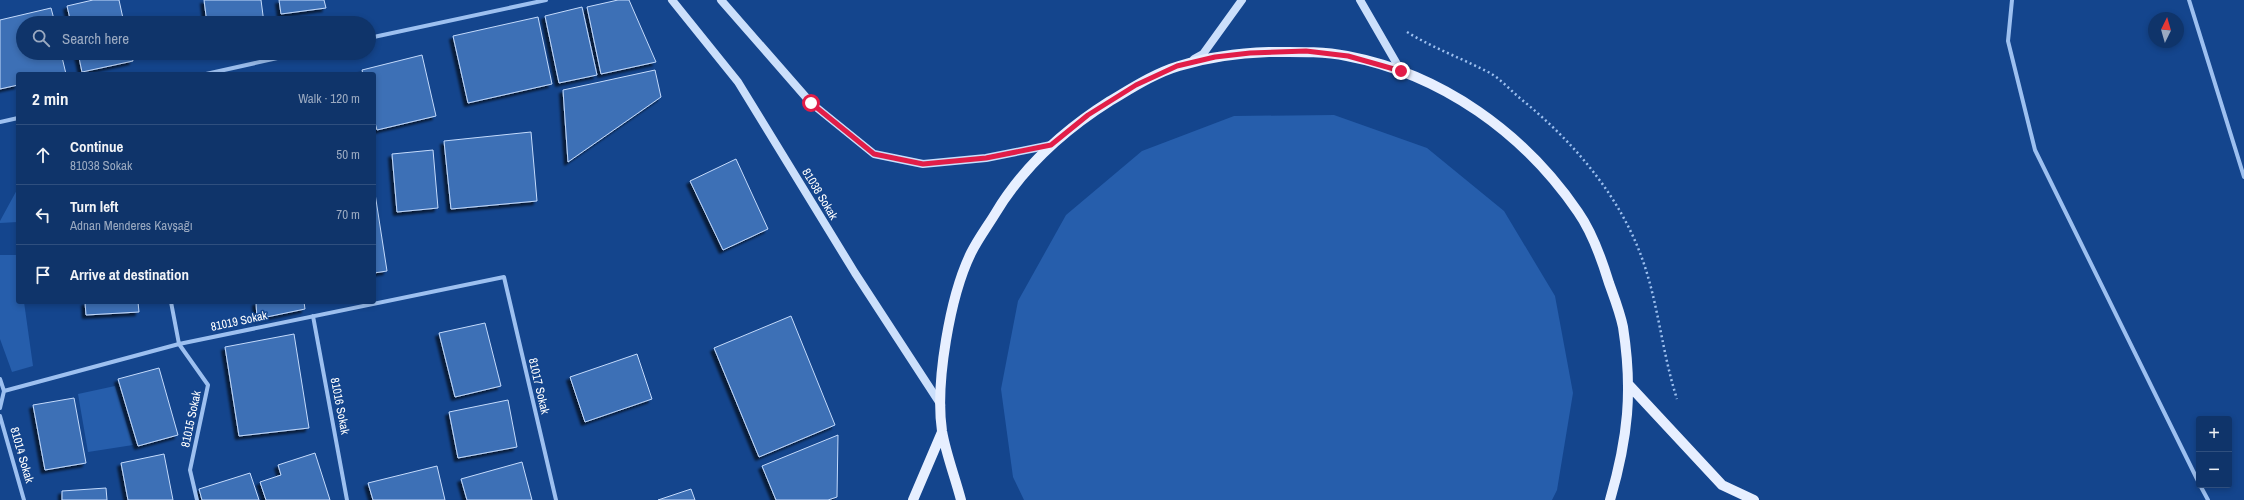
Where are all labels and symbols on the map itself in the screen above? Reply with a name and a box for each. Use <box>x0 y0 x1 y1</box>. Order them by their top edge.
north arrow <box>2148 12 2184 48</box>
route end <box>1392 62 1410 80</box>
route start <box>802 94 820 112</box>
street label: 81038 Sokak <box>798 165 842 223</box>
street label: 81019 Sokak <box>209 307 269 335</box>
street label: 81017 Sokak <box>525 356 553 416</box>
street label: 81016 Sokak <box>327 376 353 436</box>
street label: 81015 Sokak <box>177 389 205 449</box>
street label: 81014 Sokak <box>6 425 38 485</box>

